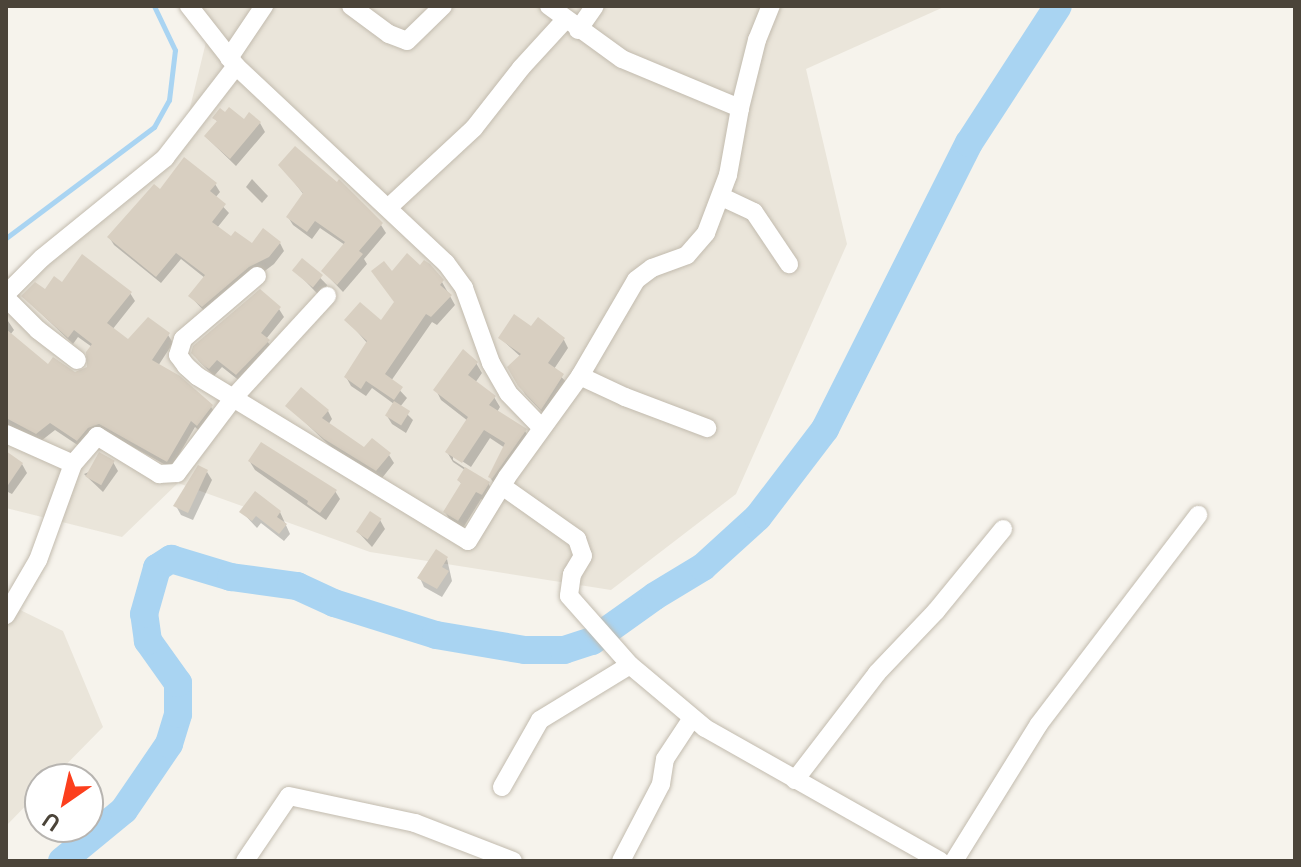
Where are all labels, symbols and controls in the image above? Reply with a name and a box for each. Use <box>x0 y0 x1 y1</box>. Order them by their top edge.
north arrow <box>24 763 104 843</box>
text: U <box>37 806 65 837</box>

